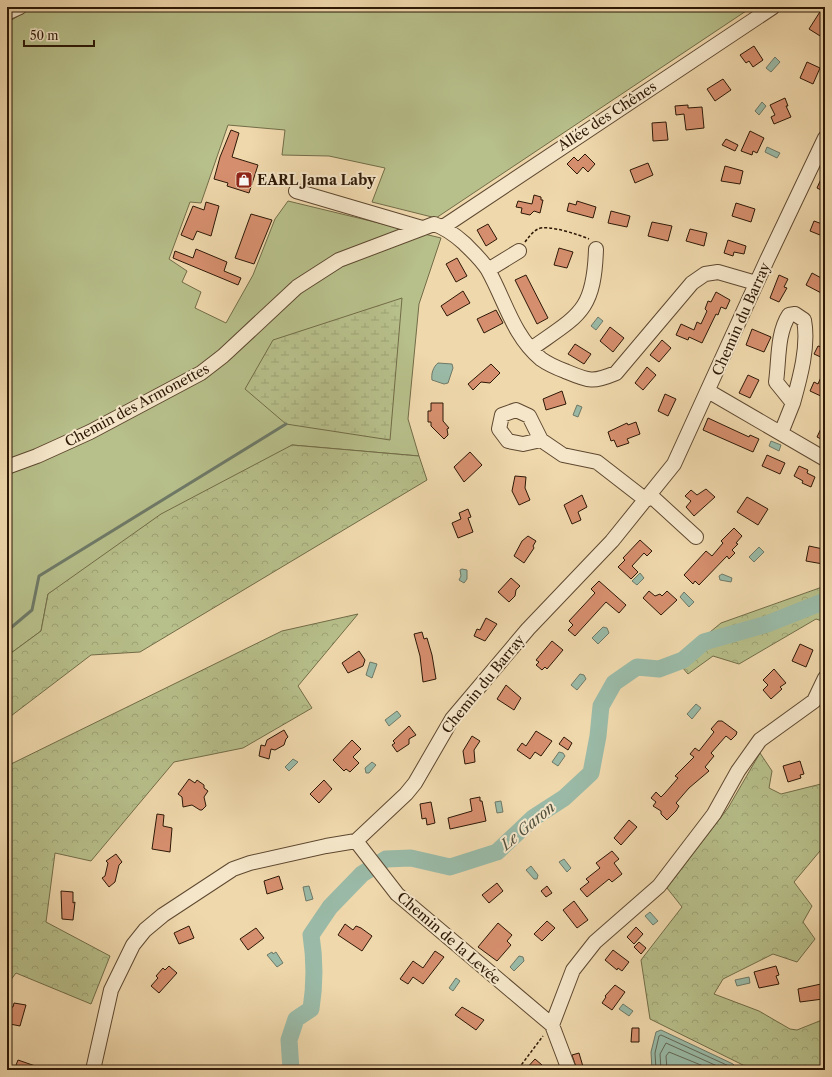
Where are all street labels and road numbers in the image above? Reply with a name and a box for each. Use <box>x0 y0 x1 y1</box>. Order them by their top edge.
street label: Allée des Chênes <box>553 77 660 155</box>
street label: Chemin du Barray <box>708 260 774 378</box>
street label: Chemin des Armonettes <box>62 359 212 451</box>
street label: Chemin du Barray <box>438 631 528 737</box>
street label: Chemin de la Levée <box>393 888 505 988</box>

